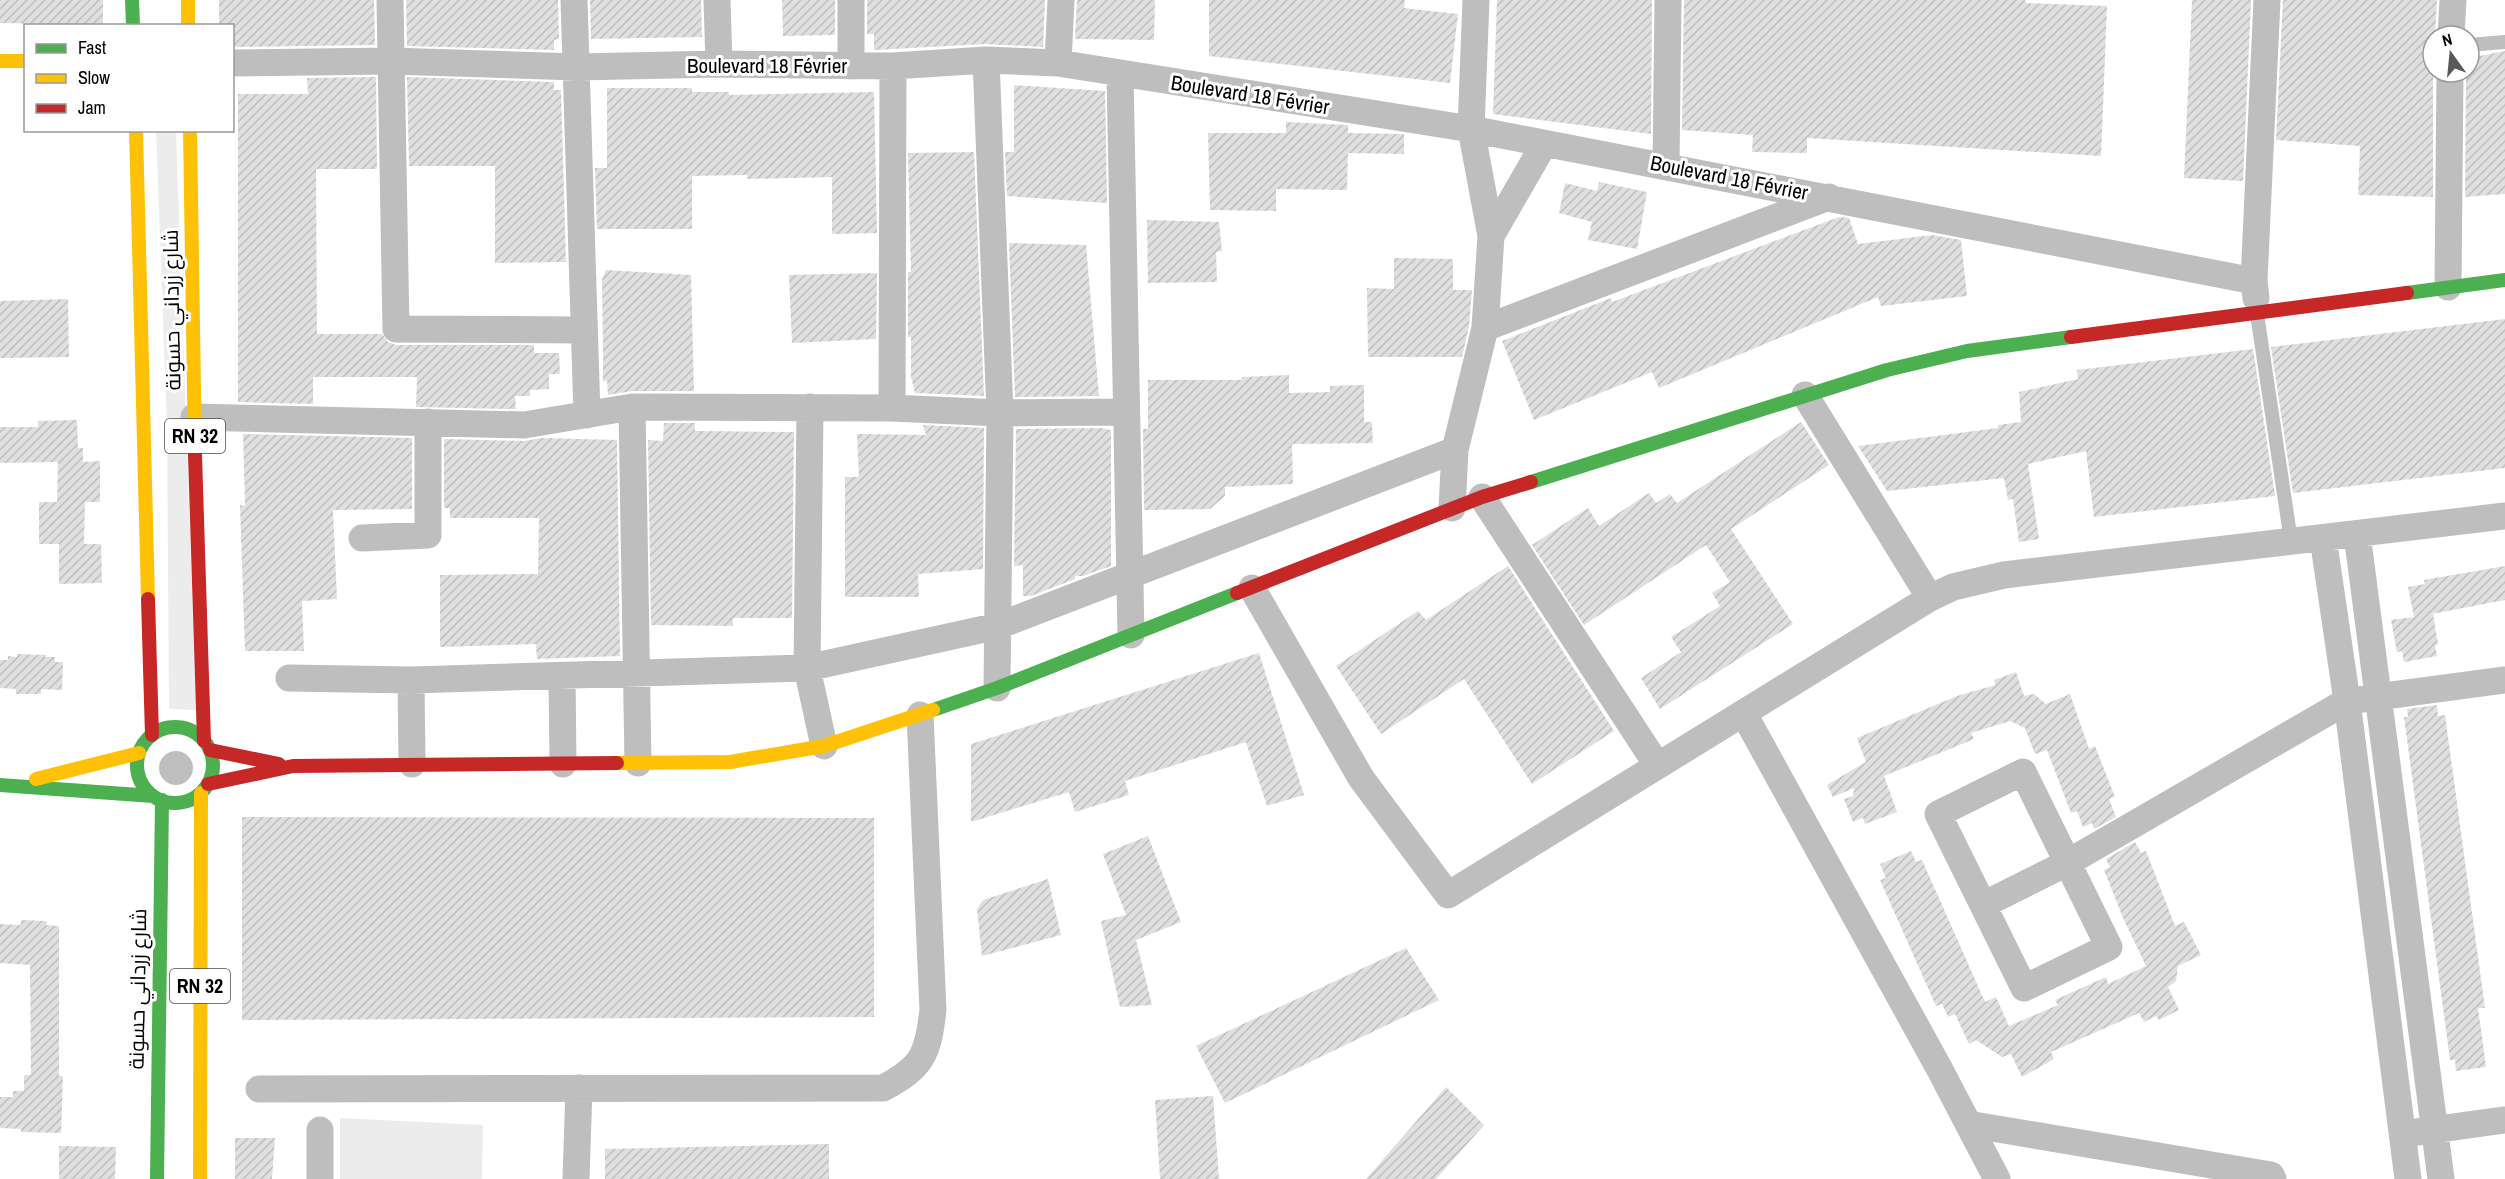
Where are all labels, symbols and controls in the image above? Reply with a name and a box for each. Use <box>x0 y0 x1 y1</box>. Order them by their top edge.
legend <box>24 24 234 132</box>
north arrow <box>2421 24 2481 84</box>
text: N <box>2440 28 2455 51</box>
text: Fast <box>78 35 106 60</box>
street label: Boulevard 18 Février <box>687 51 847 80</box>
text: Slow <box>78 65 110 90</box>
street label: Boulevard 18 Février <box>1169 68 1332 121</box>
text: Jam <box>78 95 106 120</box>
street label: Boulevard 18 Février <box>1648 148 1811 207</box>
street label: شارع زرداني حسونة <box>156 229 189 391</box>
road number: RN 32 <box>165 419 225 453</box>
street label: شارع زرداني حسونة <box>122 908 155 1070</box>
road number: RN 32 <box>170 969 230 1003</box>

